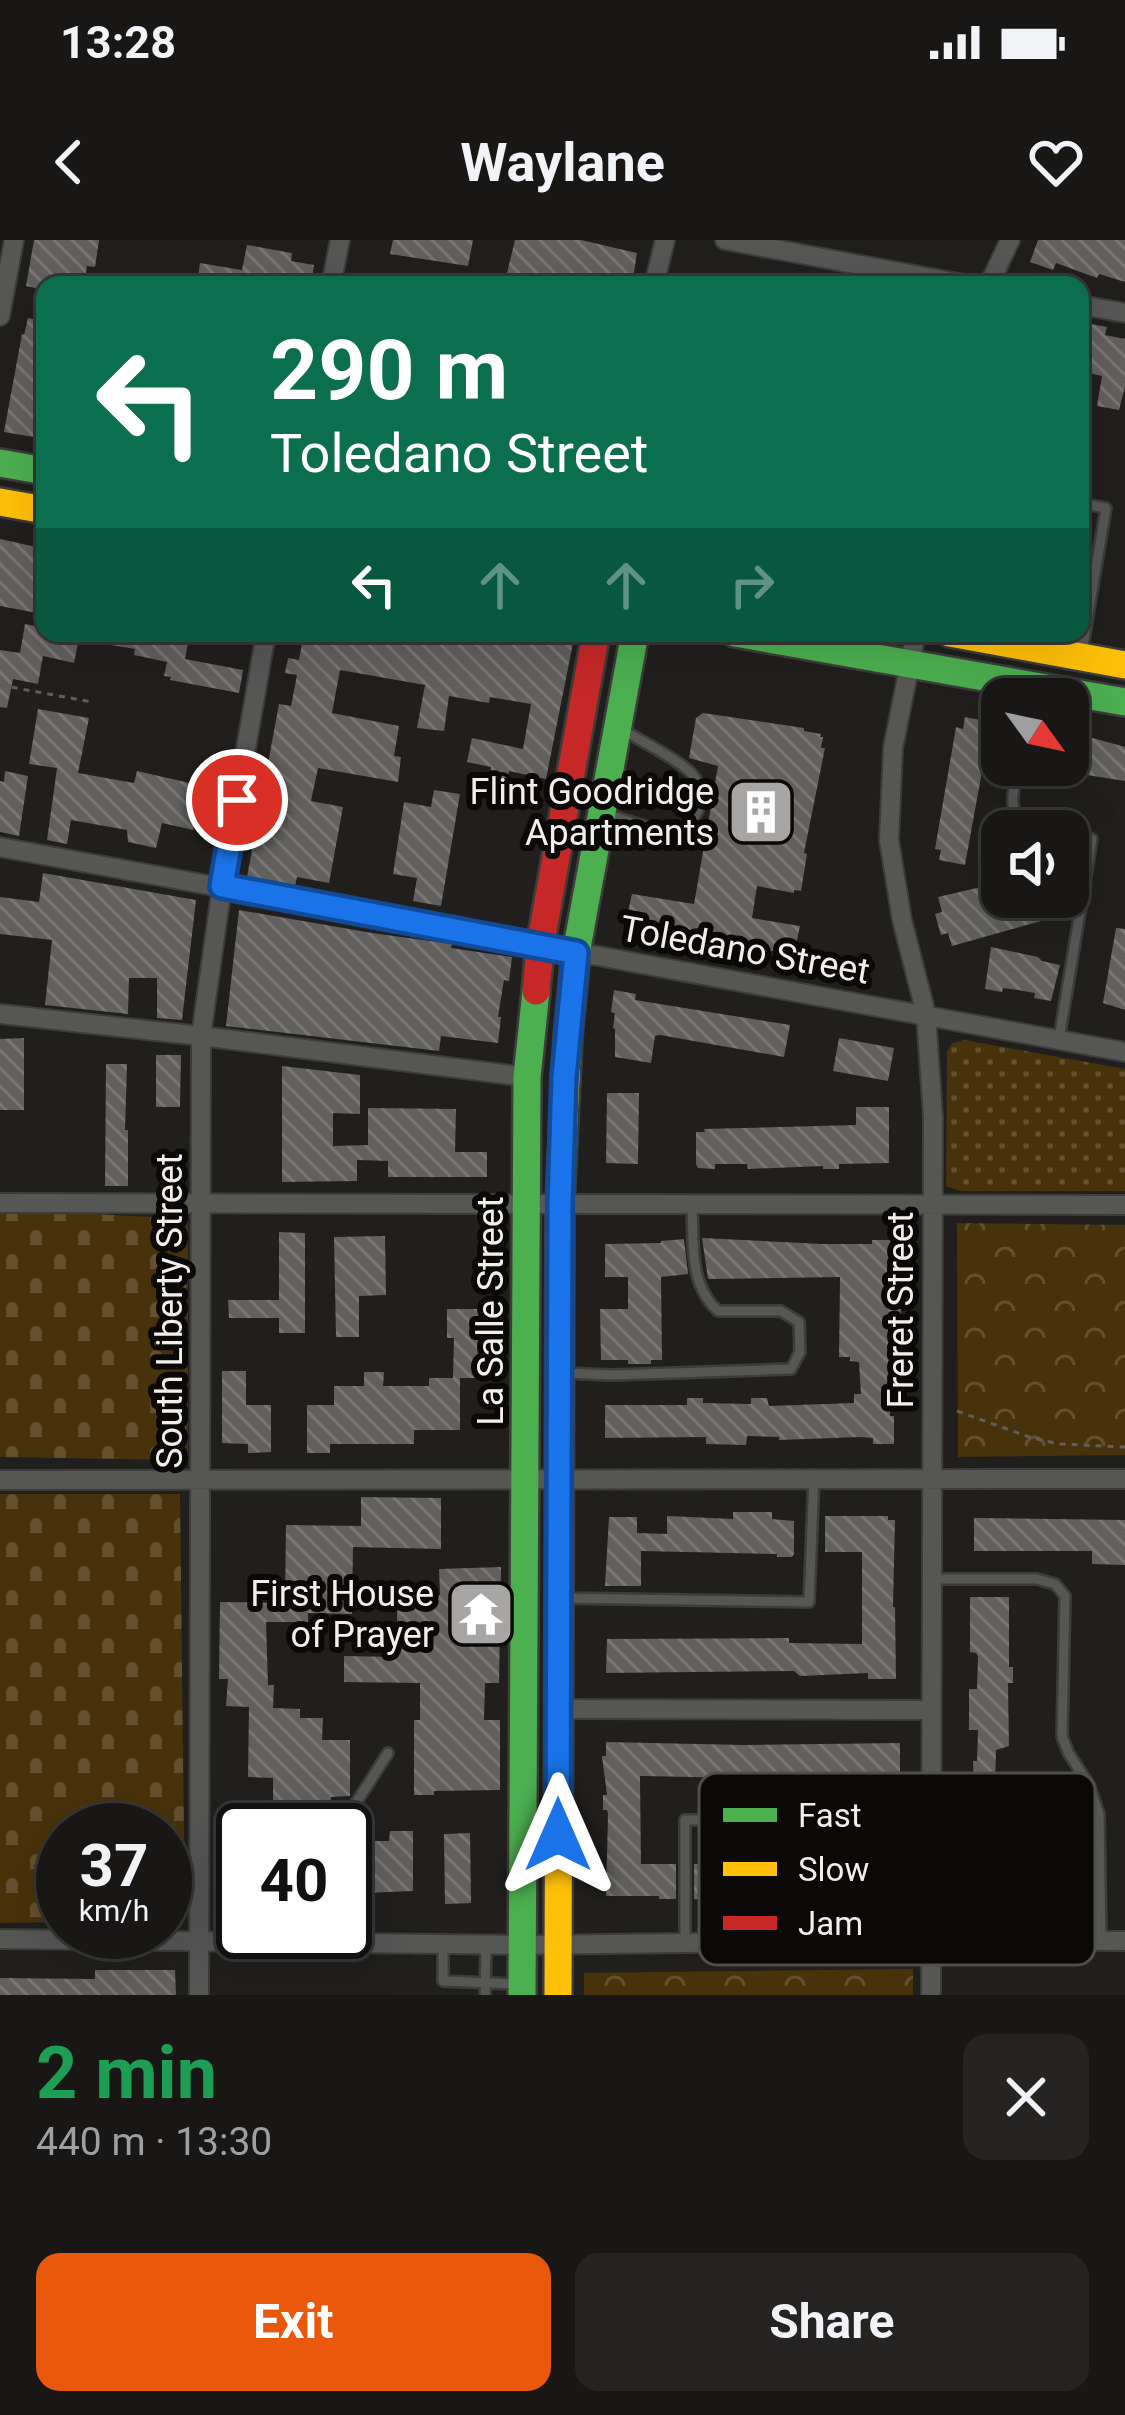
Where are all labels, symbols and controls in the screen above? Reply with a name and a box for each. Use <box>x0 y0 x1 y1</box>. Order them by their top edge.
text: 13:28 <box>60 16 176 69</box>
icon: back <box>36 129 102 195</box>
icon: heart <box>1023 129 1089 195</box>
text: Waylane <box>460 131 665 194</box>
text: 290 m <box>270 321 508 420</box>
icon: left <box>72 324 228 480</box>
text: Toledano Street <box>270 422 648 485</box>
icon: left <box>341 552 407 618</box>
icon: ahead <box>467 552 533 618</box>
icon: ahead <box>593 552 659 618</box>
icon: right <box>719 552 785 618</box>
north arrow <box>981 678 1089 786</box>
map controls <box>981 678 1089 918</box>
pin <box>186 749 288 851</box>
icon: arrive <box>204 767 270 833</box>
place label: Flint Goodridge Apartments <box>470 771 714 854</box>
building icon: Flint Goodridge Apartments <box>726 777 796 847</box>
button: sound <box>981 810 1089 918</box>
street label: Toledano Street <box>617 907 873 993</box>
street label: South Liberty Street <box>149 1153 191 1469</box>
street label: La Salle Street <box>470 1196 512 1426</box>
street label: Freret Street <box>880 1211 922 1409</box>
place label: First House of Prayer <box>250 1573 434 1656</box>
temple icon: First House of Prayer <box>446 1579 516 1649</box>
position arrow <box>495 1772 621 1898</box>
legend <box>699 1773 1095 1965</box>
text: Fast <box>798 1796 861 1835</box>
speed limit sign: 40 <box>216 1803 372 1959</box>
text: 37 <box>80 1830 148 1901</box>
text: Slow <box>798 1850 869 1889</box>
text: km/h <box>79 1893 149 1928</box>
text: Jam <box>798 1904 863 1943</box>
text: 2 min <box>36 2031 217 2116</box>
button: close <box>963 2034 1089 2160</box>
text: 440 m · 13:30 <box>36 2119 272 2165</box>
button: Exit <box>36 2253 551 2391</box>
button: Share <box>575 2253 1089 2391</box>

